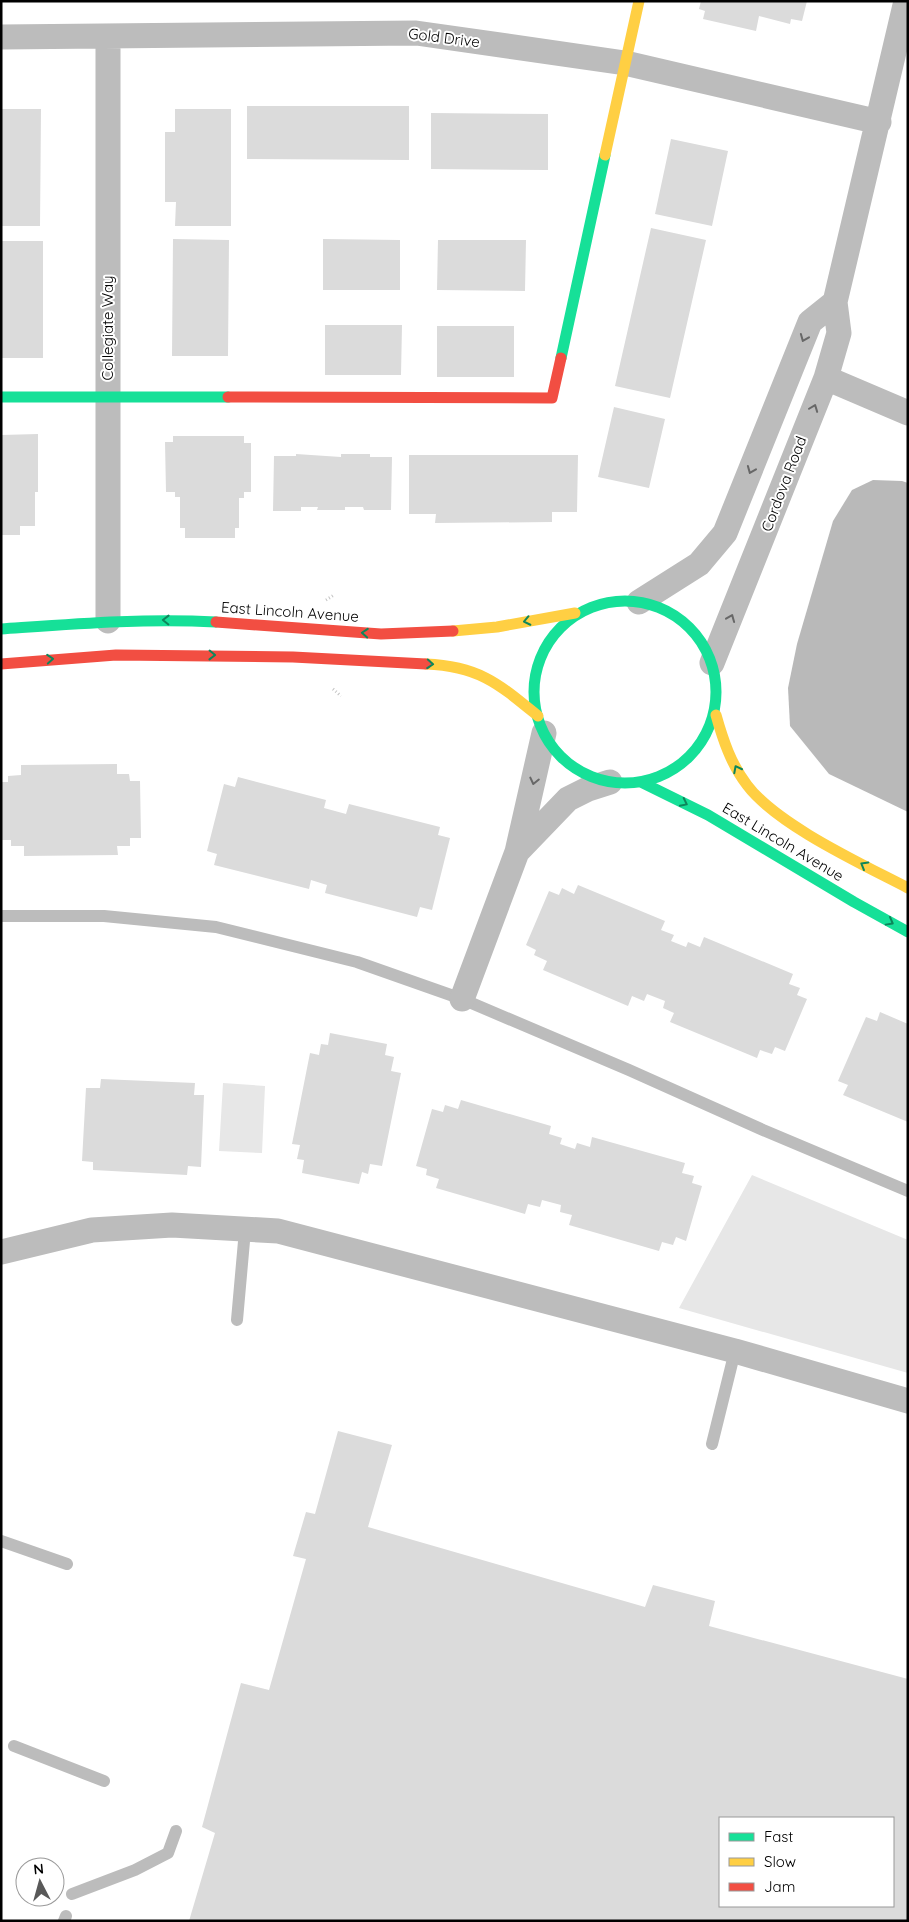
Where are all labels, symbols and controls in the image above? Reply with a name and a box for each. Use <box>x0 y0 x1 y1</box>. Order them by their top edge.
street label: Gold Drive <box>407 24 481 51</box>
street label: Collegiate Way <box>98 275 117 381</box>
one-way arrow <box>800 333 810 342</box>
one-way arrow <box>808 404 818 413</box>
street label: Cordova Road <box>757 433 810 534</box>
one-way arrow <box>746 465 757 474</box>
street label: East Lincoln Avenue <box>221 597 360 626</box>
one-way arrow <box>724 614 735 623</box>
one-way arrow <box>162 615 170 626</box>
one-way arrow <box>522 615 531 626</box>
one-way arrow <box>361 627 369 638</box>
one-way arrow <box>208 650 216 660</box>
one-way arrow <box>46 654 54 665</box>
one-way arrow <box>426 658 434 669</box>
one-way arrow <box>733 765 743 774</box>
one-way arrow <box>529 776 540 785</box>
one-way arrow <box>679 797 688 807</box>
street label: East Lincoln Avenue <box>719 798 847 885</box>
one-way arrow <box>861 862 870 872</box>
one-way arrow <box>884 916 893 926</box>
legend <box>719 1817 894 1907</box>
text: Fast <box>764 1827 793 1846</box>
text: Slow <box>764 1852 796 1871</box>
north arrow <box>15 1857 65 1907</box>
text: N <box>33 1860 45 1879</box>
text: Jam <box>764 1877 795 1896</box>

